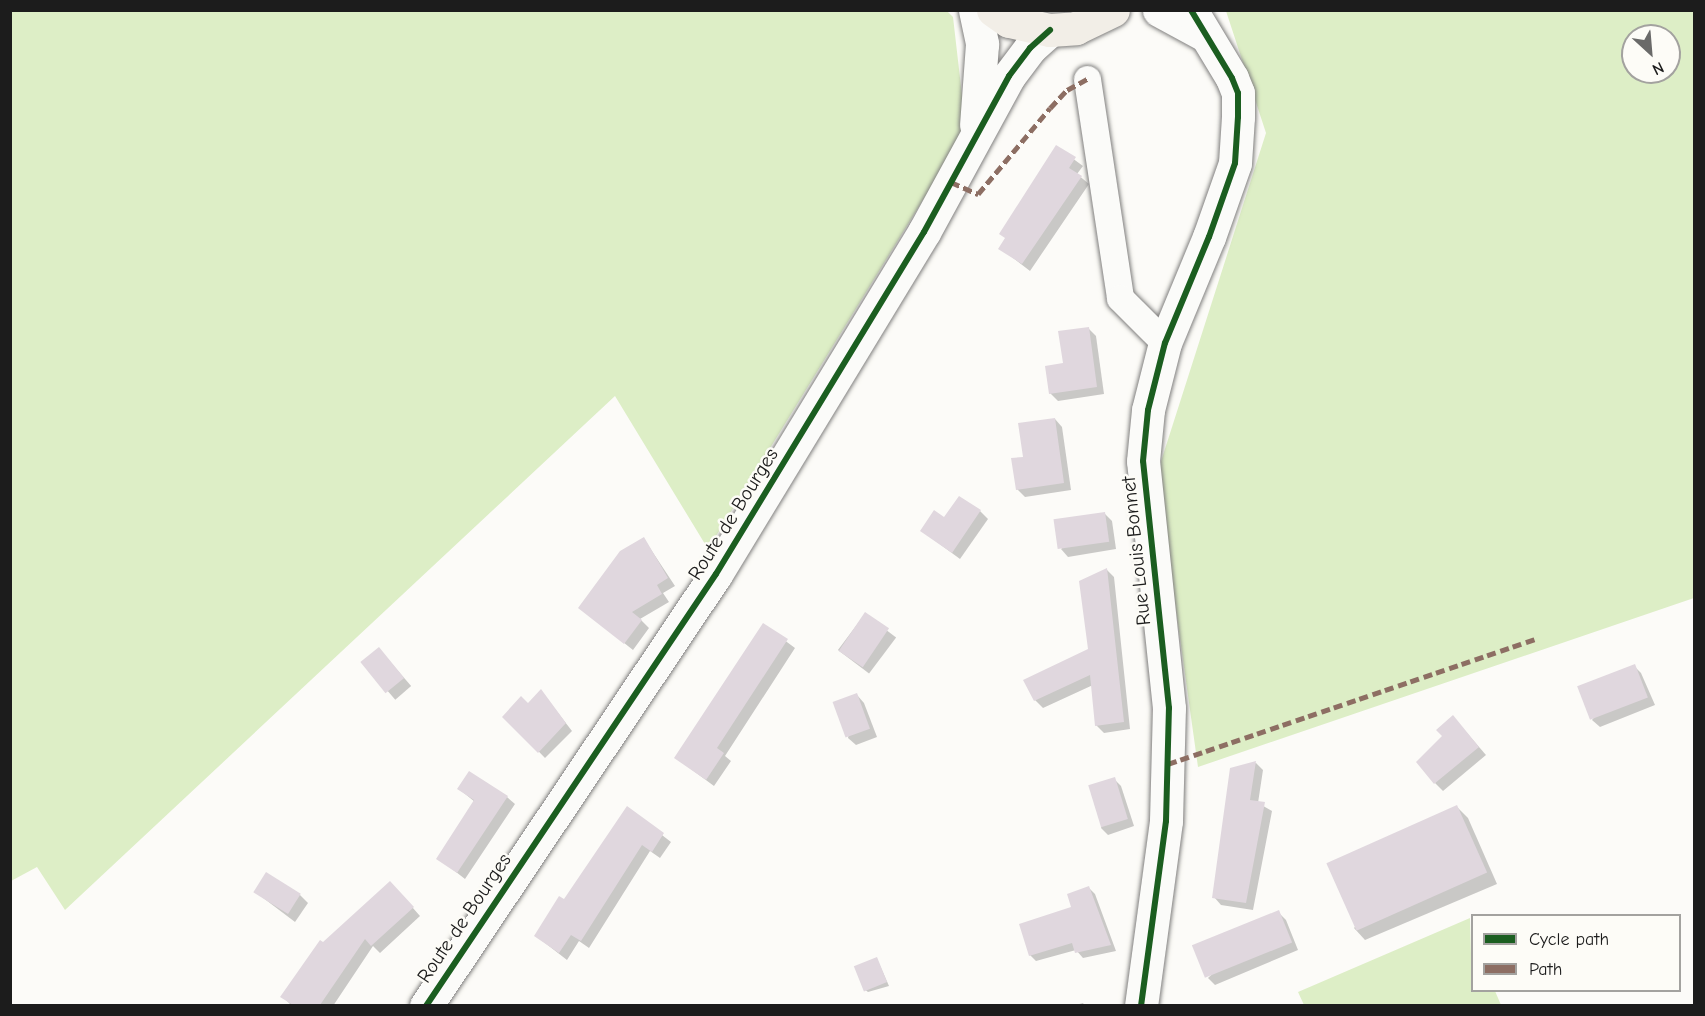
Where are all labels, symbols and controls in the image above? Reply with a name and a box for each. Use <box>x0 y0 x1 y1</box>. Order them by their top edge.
north arrow <box>1621 24 1681 84</box>
text: N <box>1649 58 1667 79</box>
street label: Route de Bourges <box>683 444 783 584</box>
street label: Rue Louis Bonnet <box>1116 475 1156 627</box>
street label: Route de Bourges <box>412 849 516 987</box>
legend <box>1471 914 1681 992</box>
text: Cycle path <box>1529 929 1609 950</box>
text: Path <box>1529 959 1562 980</box>

